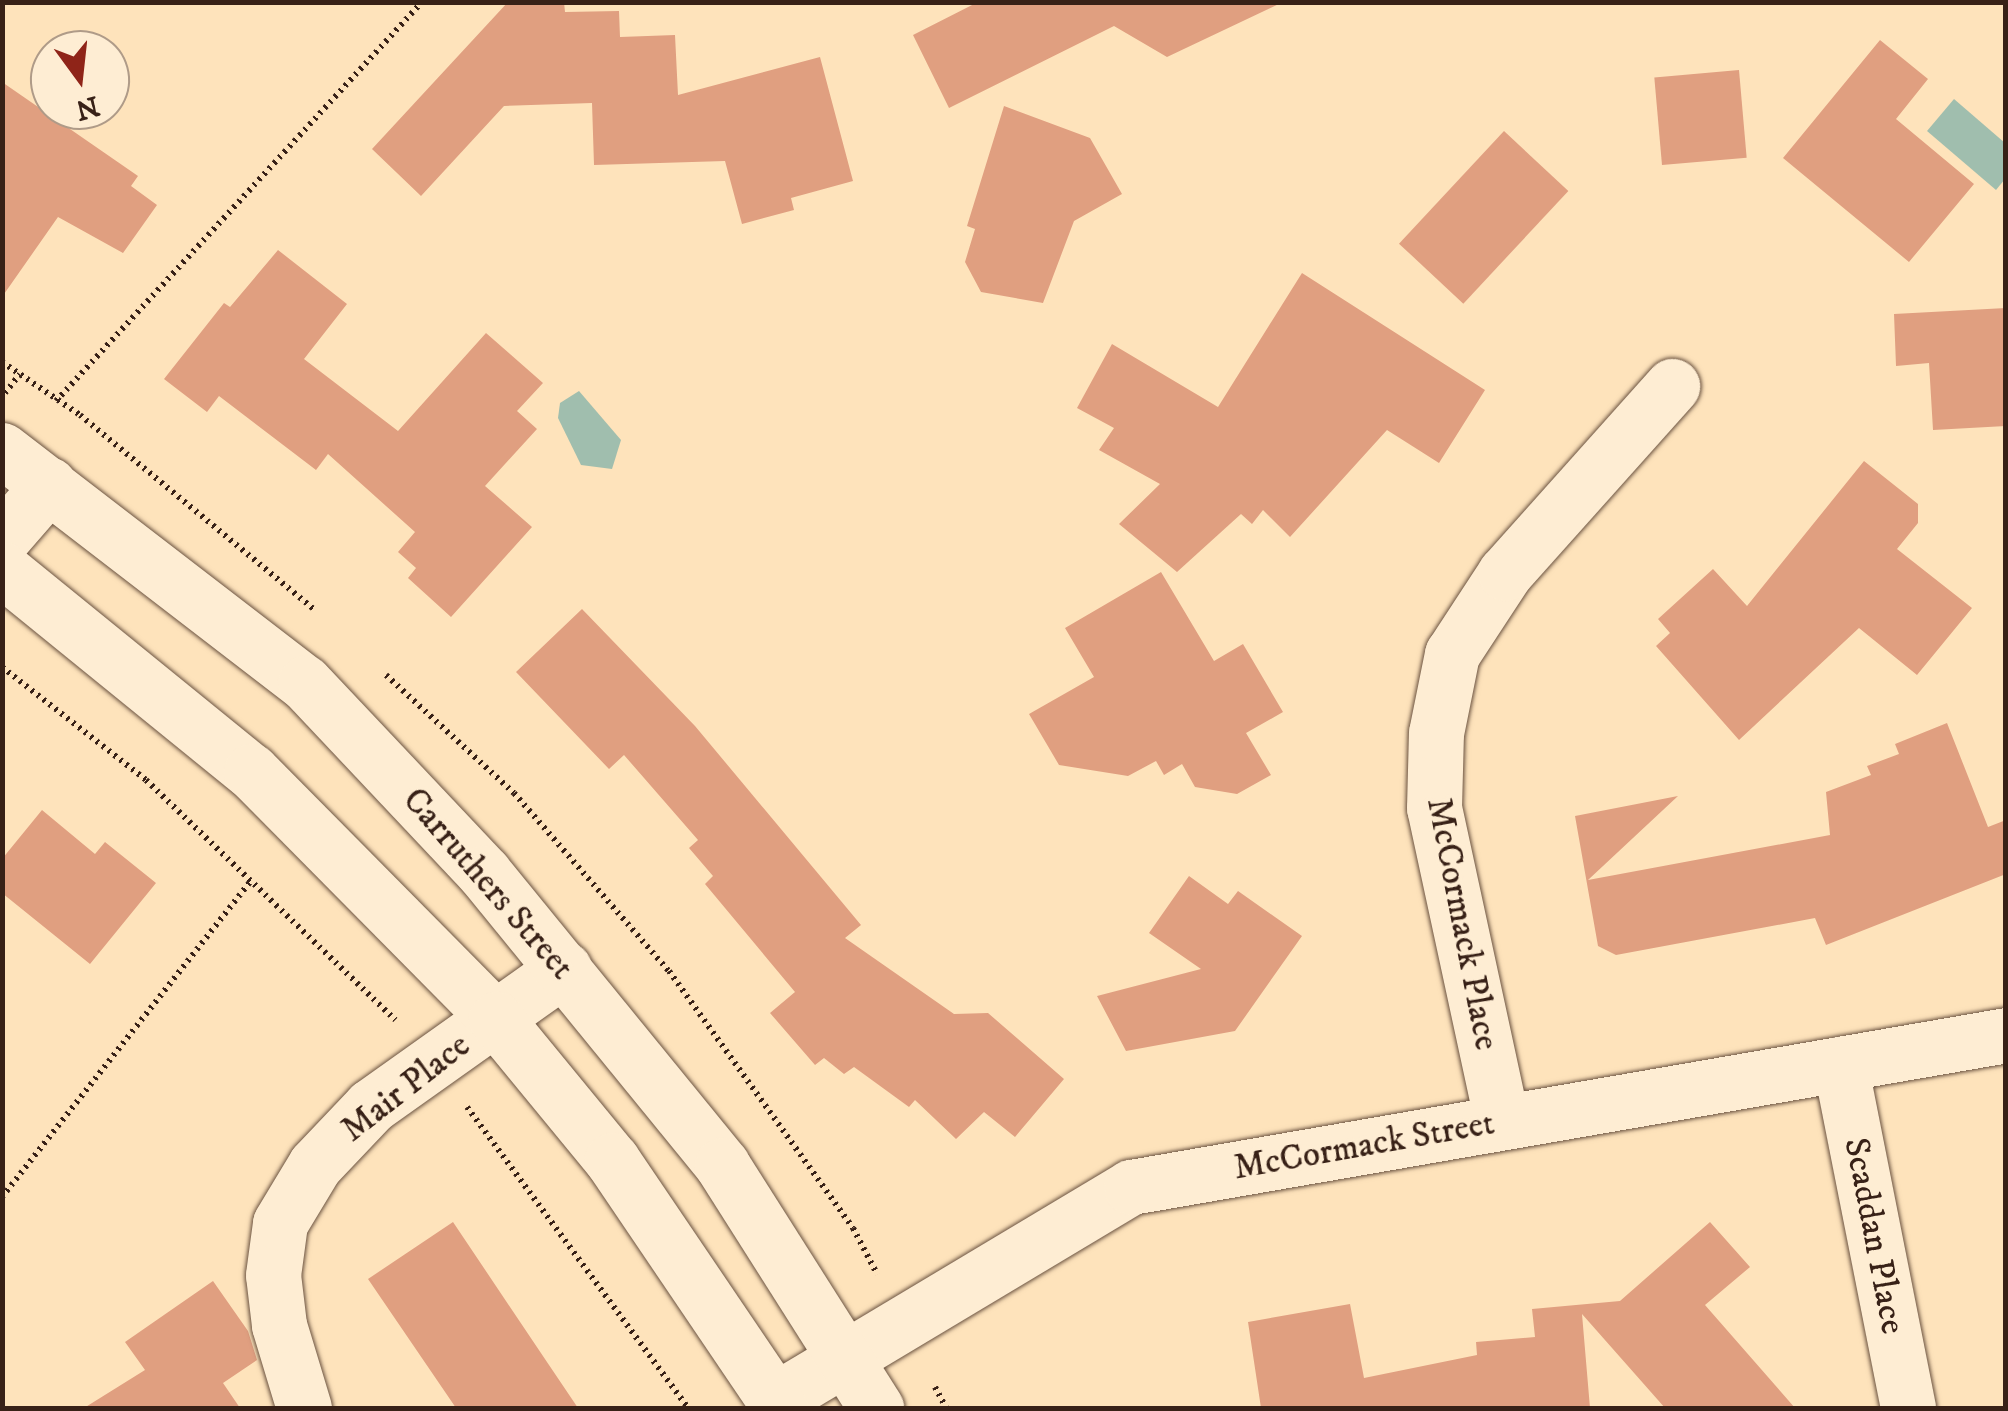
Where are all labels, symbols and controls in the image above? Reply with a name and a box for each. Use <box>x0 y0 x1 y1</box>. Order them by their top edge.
north arrow <box>30 30 130 130</box>
text: N <box>72 88 103 127</box>
street label: Carruthers Street <box>393 780 583 988</box>
street label: McCormack Place <box>1417 794 1507 1054</box>
street label: Mair Place <box>333 1025 479 1151</box>
street label: McCormack Street <box>1231 1102 1497 1190</box>
street label: Scaddan Place <box>1834 1134 1914 1338</box>

